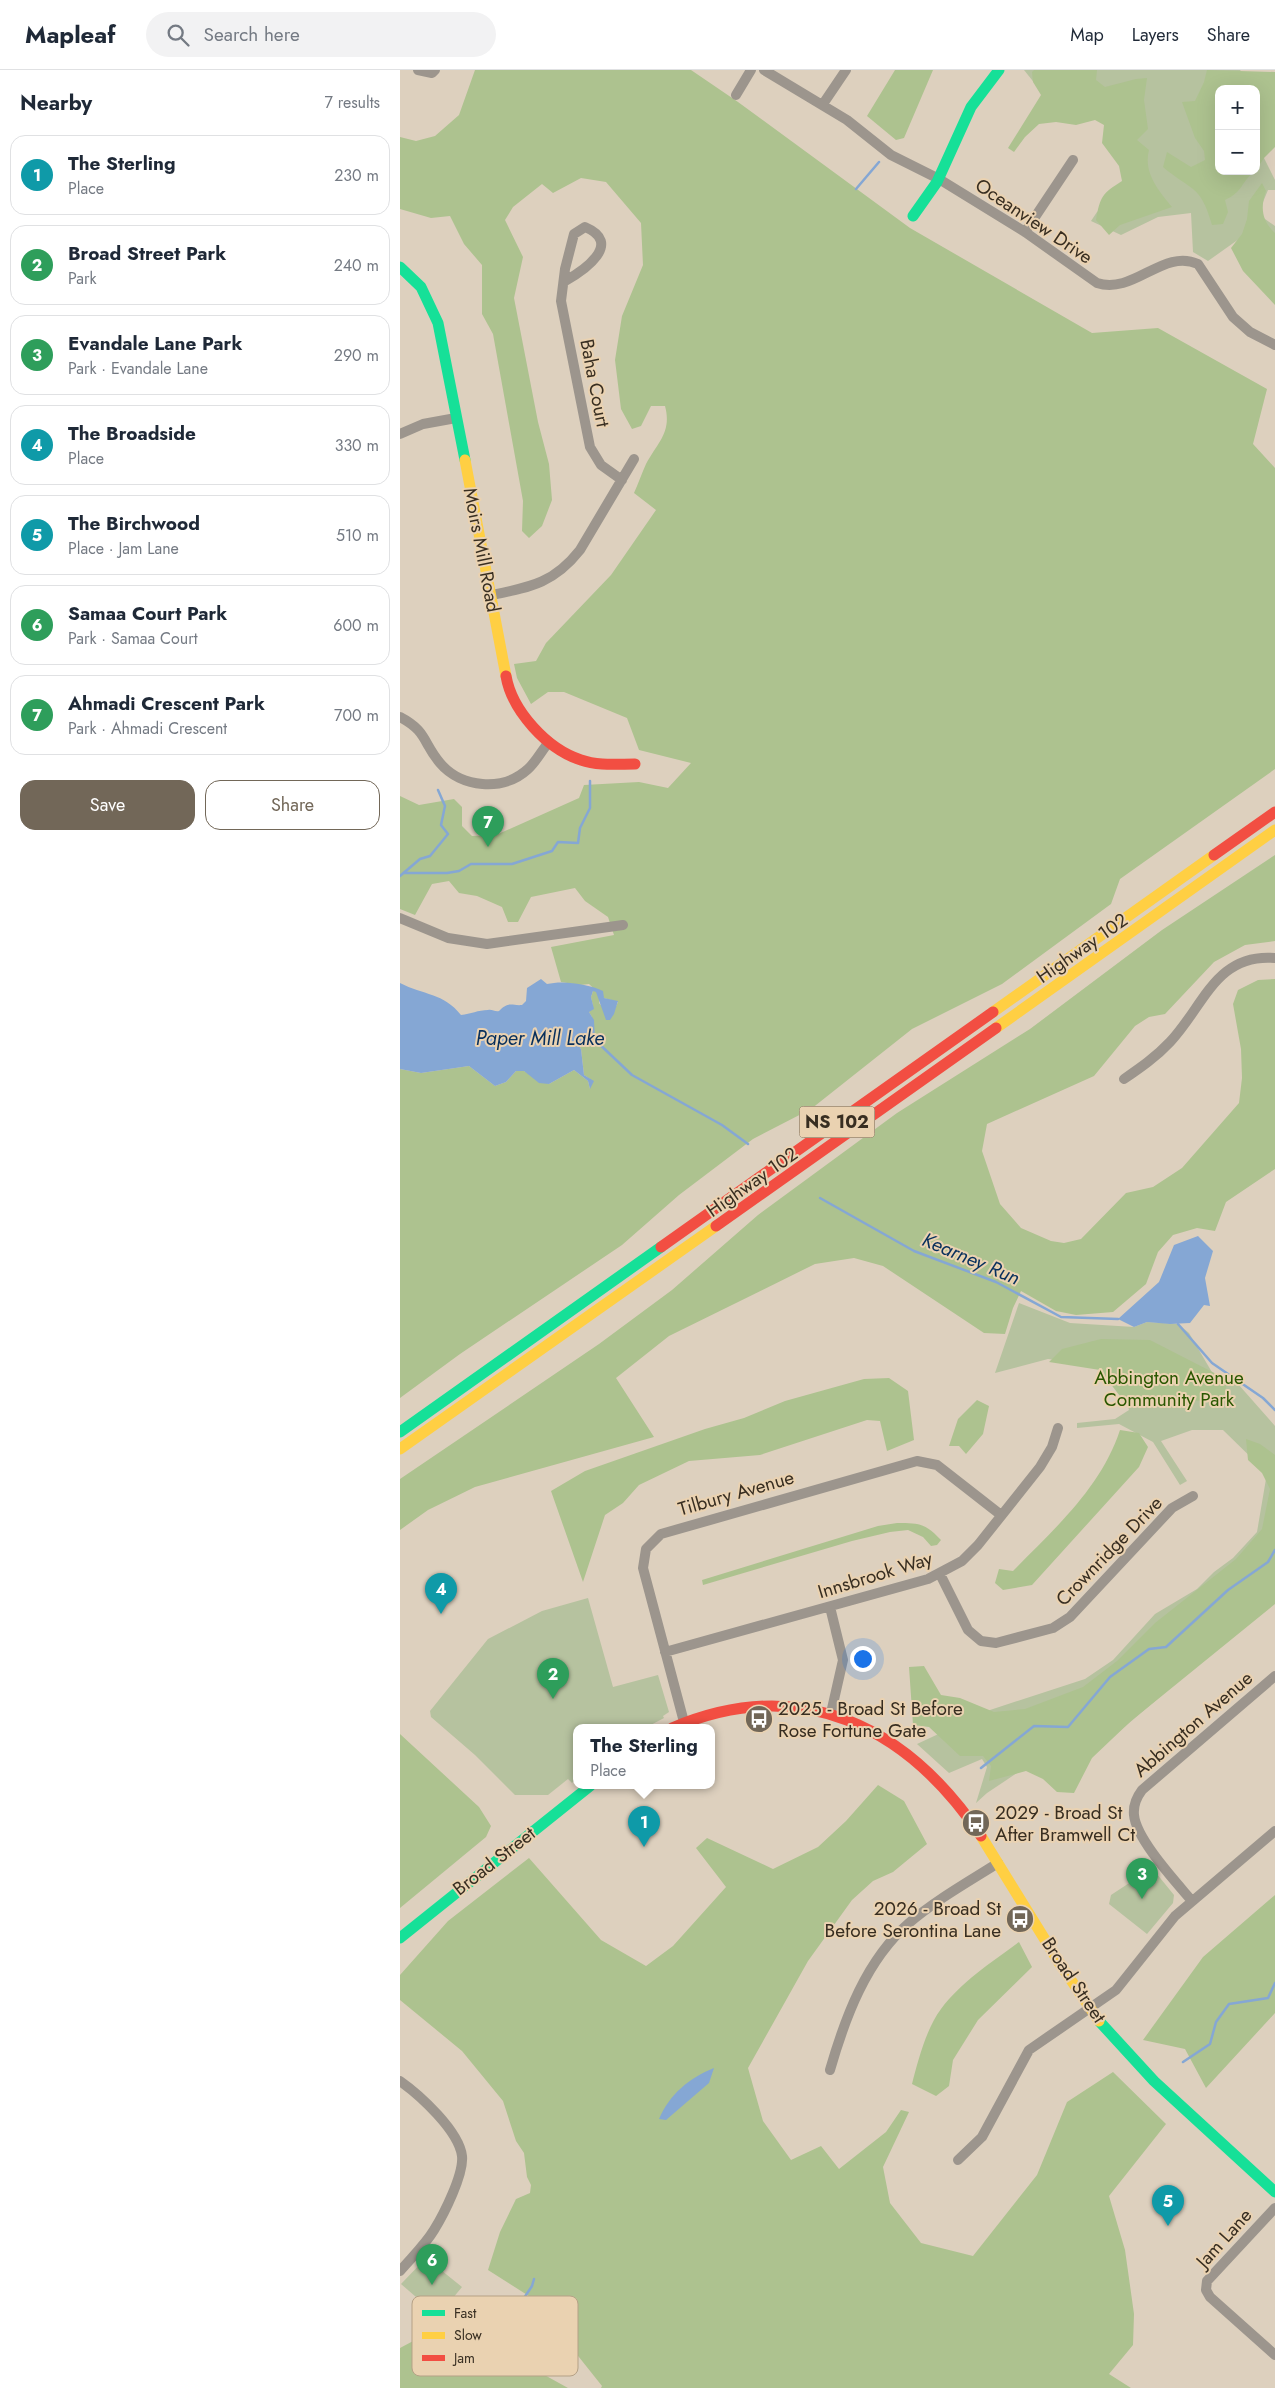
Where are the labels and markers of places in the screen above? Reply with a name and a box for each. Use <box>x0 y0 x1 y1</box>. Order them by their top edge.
pin: 7 <box>472 806 504 847</box>
pin: 4 <box>425 1573 457 1614</box>
pin: 2 <box>537 1658 569 1699</box>
place label: 2025 - Broad St Before Rose Fortune Gate <box>778 1695 963 1744</box>
bus stop icon: 2025 - Broad St Before Rose Fortune Gate <box>744 1704 774 1734</box>
place label: 2029 - Broad St After Bramwell Ct <box>995 1799 1135 1848</box>
pin: 1 <box>628 1806 660 1847</box>
bus stop icon: 2029 - Broad St After Bramwell Ct <box>961 1808 991 1838</box>
pin: 3 <box>1126 1858 1158 1899</box>
place label: 2026 - Broad St Before Serontina Lane <box>825 1895 1001 1944</box>
bus stop icon: 2026 - Broad St Before Serontina Lane <box>1005 1904 1035 1934</box>
pin: 5 <box>1152 2185 1184 2226</box>
pin: 6 <box>416 2244 448 2285</box>

